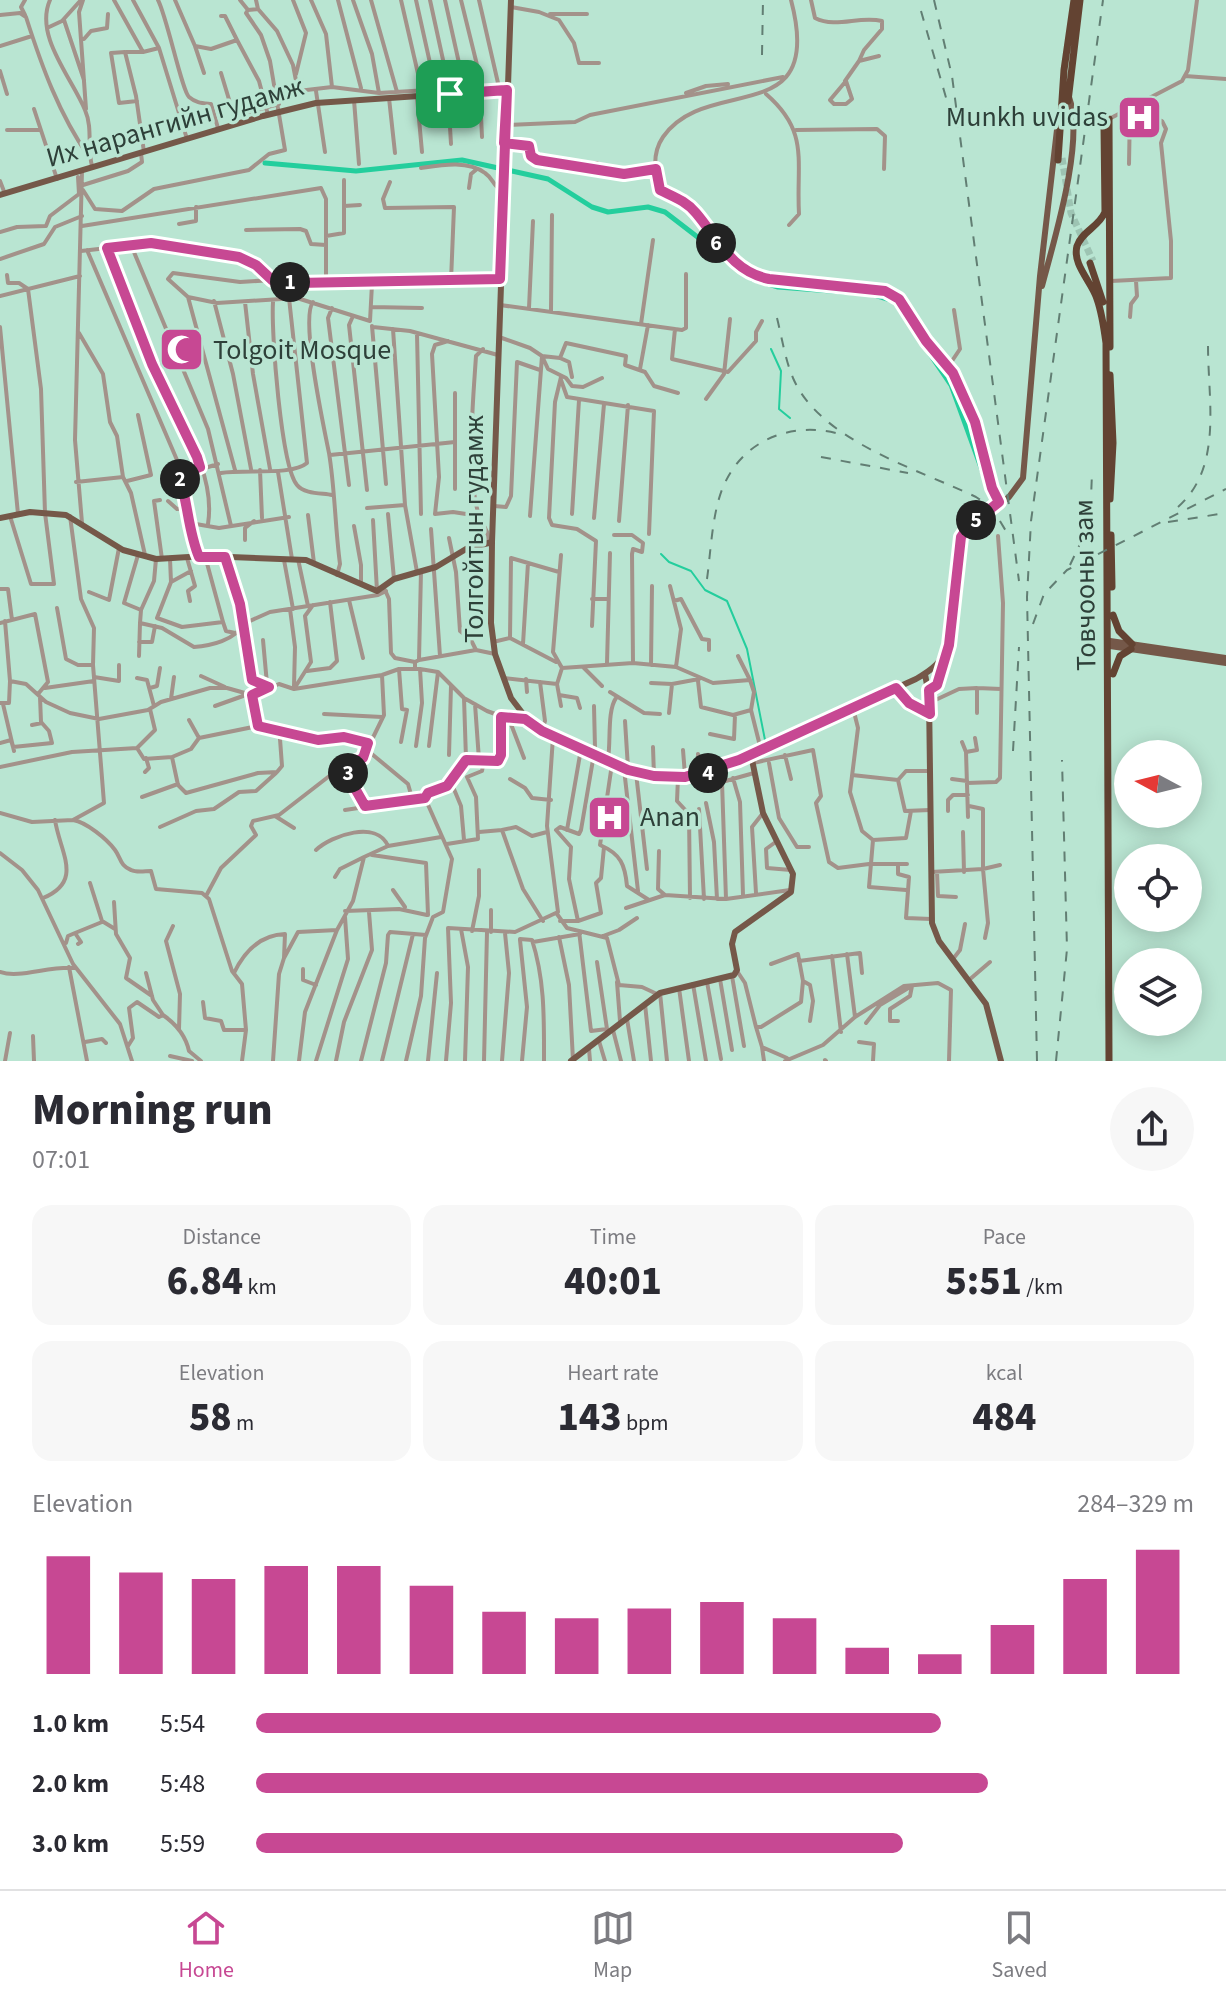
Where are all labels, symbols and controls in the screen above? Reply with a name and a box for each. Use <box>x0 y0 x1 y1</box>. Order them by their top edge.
pin <box>416 60 484 128</box>
street label: Их нарангийн гудамж <box>42 66 308 178</box>
icon: arrive <box>428 72 472 116</box>
hospital icon: Munkh uvidas <box>1115 93 1163 141</box>
place label: Munkh uvidas <box>946 97 1108 137</box>
pin: 6 <box>696 223 736 263</box>
text: 6 <box>710 227 722 259</box>
pin: 1 <box>270 262 310 302</box>
text: 1 <box>284 266 296 298</box>
mosque icon: Tolgoit Mosque <box>158 326 206 374</box>
place label: Tolgoit Mosque <box>213 330 391 370</box>
street label: Толгойтын гудамж <box>454 415 494 643</box>
pin: 2 <box>160 459 200 499</box>
text: 2 <box>174 463 186 495</box>
street label: Товчооны зам <box>1064 499 1106 671</box>
pin: 5 <box>956 500 996 540</box>
text: 5 <box>970 504 982 536</box>
north arrow <box>1114 740 1202 828</box>
map controls <box>1114 740 1202 1036</box>
pin: 3 <box>328 753 368 793</box>
pin: 4 <box>688 753 728 793</box>
text: 3 <box>342 757 354 789</box>
text: 4 <box>702 757 714 789</box>
hospital icon: Anan <box>585 793 633 841</box>
place label: Anan <box>640 797 700 837</box>
button: locate <box>1114 844 1202 932</box>
button: layers <box>1114 948 1202 1036</box>
text: Morning run <box>32 1079 273 1142</box>
button: share <box>1110 1087 1194 1171</box>
text: 07:01 <box>32 1141 90 1178</box>
text: Distance <box>183 1221 261 1253</box>
text: Time <box>590 1221 636 1253</box>
text: Pace <box>983 1221 1026 1253</box>
text: 6.84 <box>167 1253 243 1310</box>
text: 40:01 <box>564 1253 662 1310</box>
text: 5:51 <box>945 1253 1022 1310</box>
text: km <box>243 1271 277 1303</box>
text: /km <box>1022 1271 1063 1303</box>
text: Elevation <box>179 1357 265 1389</box>
text: Heart rate <box>567 1357 659 1389</box>
text: kcal <box>986 1357 1023 1389</box>
text: 58 <box>189 1389 232 1446</box>
text: 143 <box>557 1389 622 1446</box>
text: 484 <box>972 1389 1036 1446</box>
text: m <box>232 1407 254 1439</box>
text: bpm <box>622 1407 669 1439</box>
text: Elevation <box>32 1485 133 1522</box>
text: 284–329 m <box>1077 1485 1194 1522</box>
text: 1.0 km <box>32 1705 109 1742</box>
text: 5:54 <box>160 1705 205 1742</box>
text: 2.0 km <box>32 1765 109 1802</box>
text: 5:48 <box>160 1765 205 1802</box>
text: 3.0 km <box>32 1825 109 1862</box>
text: 5:59 <box>160 1825 205 1862</box>
tab: Home <box>178 1906 234 1986</box>
tab: Map <box>591 1906 635 1986</box>
tab: Saved <box>991 1906 1048 1986</box>

